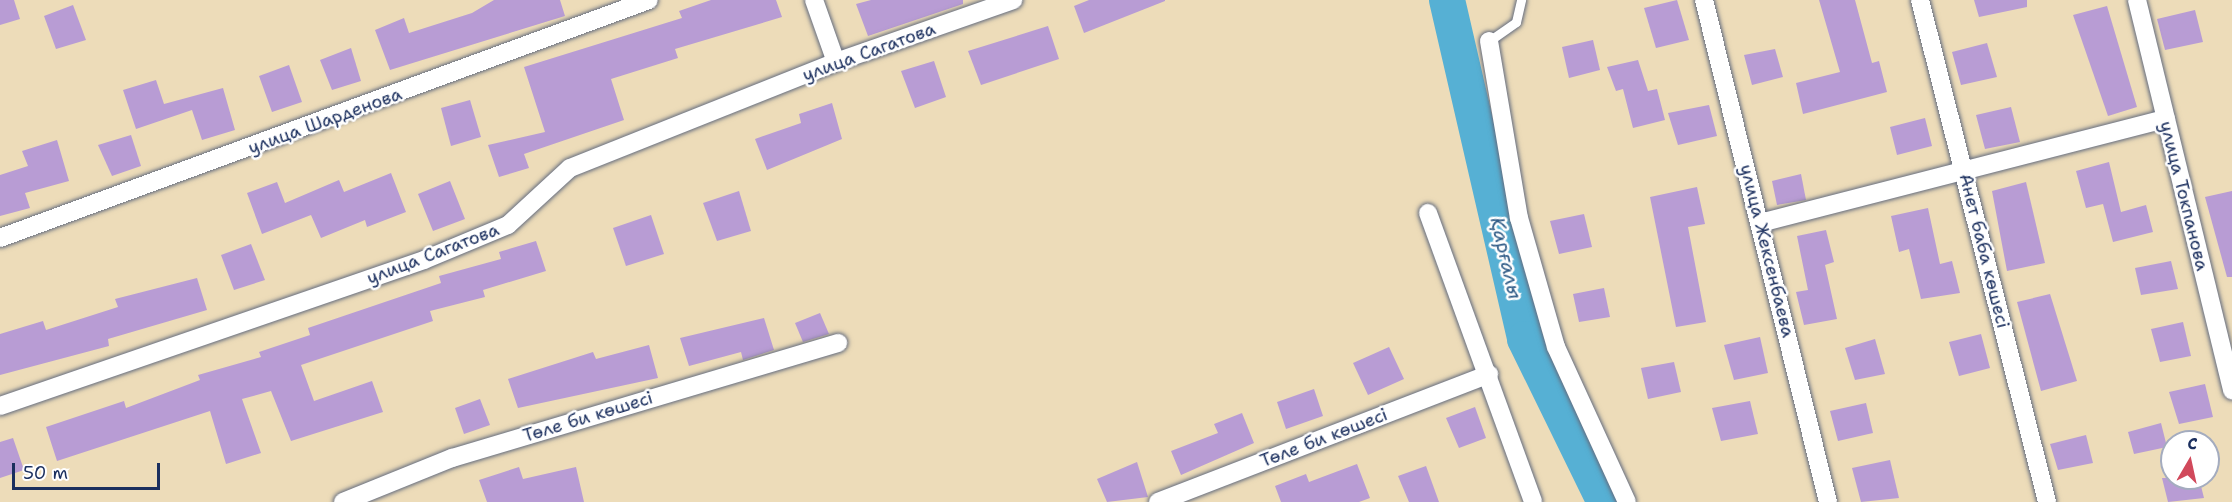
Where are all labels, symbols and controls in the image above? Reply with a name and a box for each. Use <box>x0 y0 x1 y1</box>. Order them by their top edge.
street label: улица Сагатова <box>800 18 938 86</box>
street label: улица Шарденова <box>245 83 405 159</box>
street label: улица Токпанова <box>2155 119 2213 273</box>
street label: улица Жексенбаева <box>1735 162 1799 340</box>
street label: Анет баба көшесі <box>1954 171 2014 331</box>
water label: Қарғалы <box>1485 215 1527 301</box>
street label: улица Сагатова <box>364 219 502 289</box>
street label: Төле би көшесі <box>520 387 656 447</box>
street label: Төле би көшесі <box>1257 404 1391 472</box>
north arrow <box>2160 430 2220 490</box>
text: С <box>2186 433 2199 455</box>
scale bar <box>15 451 164 489</box>
text: 50 m <box>23 461 68 485</box>

